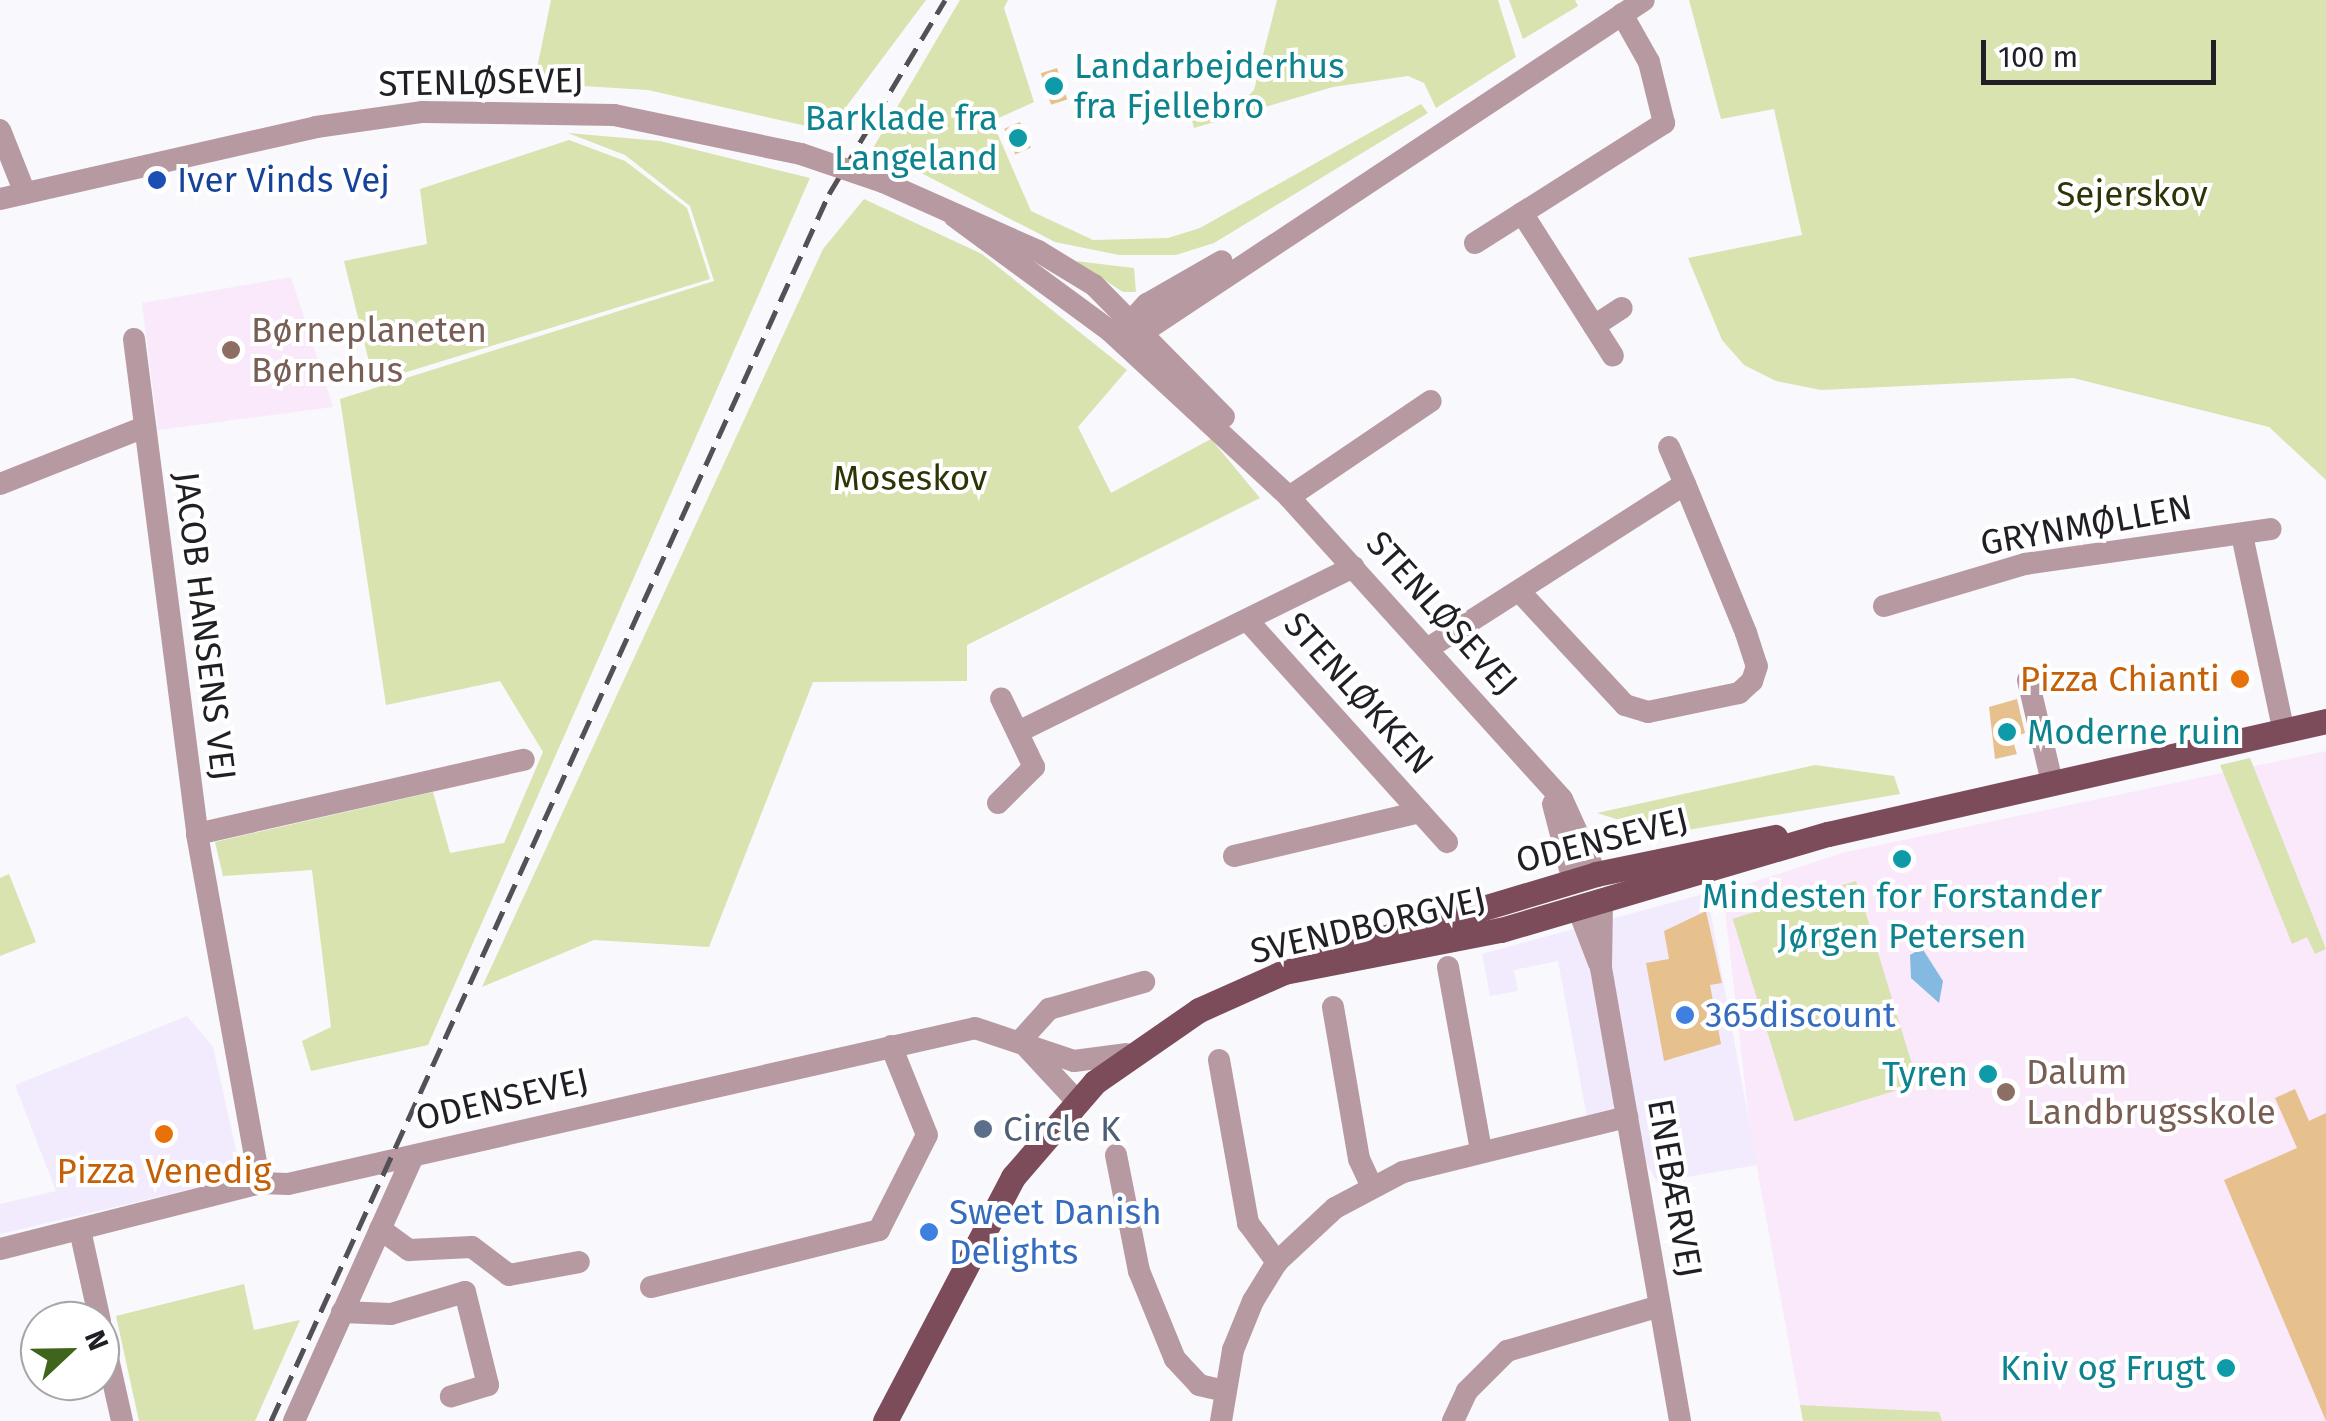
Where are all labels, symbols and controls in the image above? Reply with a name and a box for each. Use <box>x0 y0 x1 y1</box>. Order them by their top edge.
scale bar <box>1986 20 2221 82</box>
text: 100 m <box>1998 39 2078 75</box>
place label: Landarbejderhus fra Fjellebro <box>1074 45 1345 127</box>
street label: STENLØSEVEJ <box>378 59 584 105</box>
marker: Landarbejderhus fra Fjellebro <box>1043 75 1065 97</box>
place label: Barklade fra Langeland <box>805 97 998 179</box>
marker: Barklade fra Langeland <box>1007 127 1029 149</box>
place label: Iver Vinds Vej <box>177 159 390 201</box>
marker: Iver Vinds Vej <box>146 169 168 191</box>
park label: Sejerskov <box>2056 173 2208 215</box>
place label: Børneplaneten Børnehus <box>251 309 487 391</box>
marker: Børneplaneten Børnehus <box>220 339 242 361</box>
park label: Moseskov <box>833 457 987 499</box>
street label: JACOB HANSENS VEJ <box>165 469 245 783</box>
street label: GRYNMØLLEN <box>1977 486 2195 564</box>
street label: STENLØSEVEJ <box>1358 523 1526 703</box>
street label: STENLØKKEN <box>1275 604 1443 782</box>
place label: Pizza Chianti <box>2020 658 2220 700</box>
marker: Pizza Chianti <box>2229 668 2251 690</box>
place label: Moderne ruin <box>2027 711 2241 753</box>
marker: Moderne ruin <box>1996 721 2018 743</box>
street label: ODENSEVEJ <box>1512 798 1692 882</box>
marker: Mindesten for Forstander Jørgen Petersen <box>1891 848 1913 870</box>
place label: Mindesten for Forstander Jørgen Petersen <box>1702 875 2102 957</box>
street label: SVENDBORGVEJ <box>1246 878 1490 972</box>
place label: 365discount <box>1705 994 1896 1036</box>
marker: 365discount <box>1674 1004 1696 1026</box>
place label: Dalum Landbrugsskole <box>2026 1051 2276 1133</box>
place label: Tyren <box>1882 1053 1968 1095</box>
street label: ODENSEVEJ <box>412 1059 592 1139</box>
marker: Tyren <box>1977 1063 1999 1085</box>
marker: Dalum Landbrugsskole <box>1995 1081 2017 1103</box>
street label: ENEBÆRVEJ <box>1639 1096 1711 1280</box>
place label: Circle K <box>1003 1108 1121 1150</box>
marker: Circle K <box>972 1118 994 1140</box>
marker: Pizza Venedig <box>153 1123 175 1145</box>
place label: Pizza Venedig <box>57 1150 271 1192</box>
place label: Sweet Danish Delights <box>949 1191 1162 1273</box>
marker: Sweet Danish Delights <box>918 1221 940 1243</box>
north arrow <box>20 1301 120 1401</box>
text: N <box>78 1326 115 1355</box>
place label: Kniv og Frugt <box>2000 1347 2206 1389</box>
marker: Kniv og Frugt <box>2215 1357 2237 1379</box>

